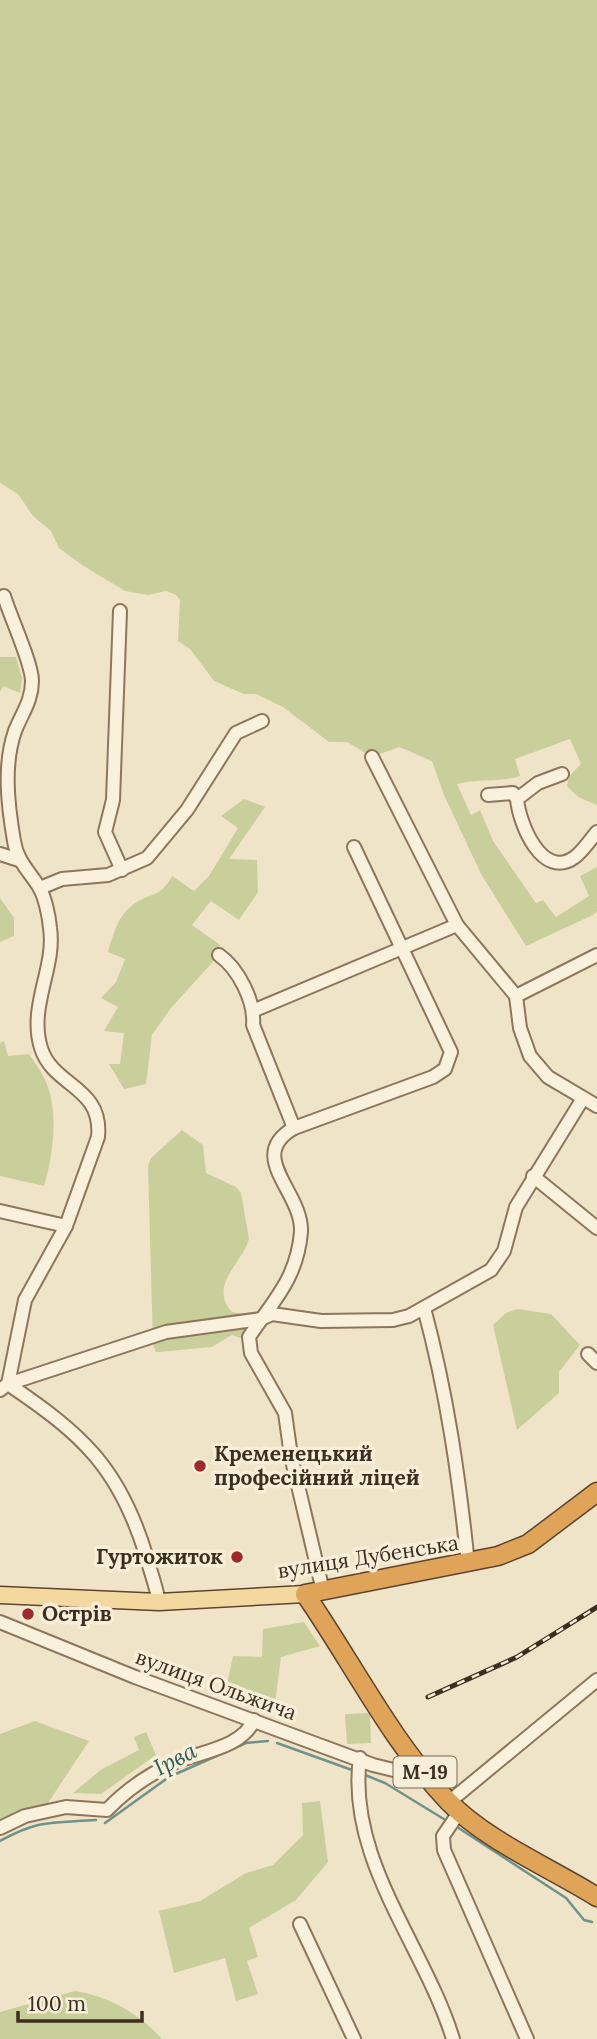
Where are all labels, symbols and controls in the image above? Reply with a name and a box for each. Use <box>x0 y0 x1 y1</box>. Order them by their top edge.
place label: Кременецький професійний ліцей <box>214 1440 420 1491</box>
marker: Кременецький професійний ліцей <box>192 1458 208 1474</box>
street label: вулиця Дубенська <box>276 1529 460 1584</box>
place label: Гуртожиток <box>96 1543 224 1570</box>
marker: Гуртожиток <box>229 1549 245 1565</box>
place label: Острів <box>42 1600 112 1627</box>
marker: Острів <box>20 1606 36 1622</box>
street label: вулиця Ольжича <box>132 1643 300 1726</box>
water label: Ірва <box>149 1735 201 1781</box>
road number: М-19 <box>394 1756 457 1788</box>
scale bar <box>18 1980 142 2024</box>
text: 100 m <box>28 1990 86 2017</box>

